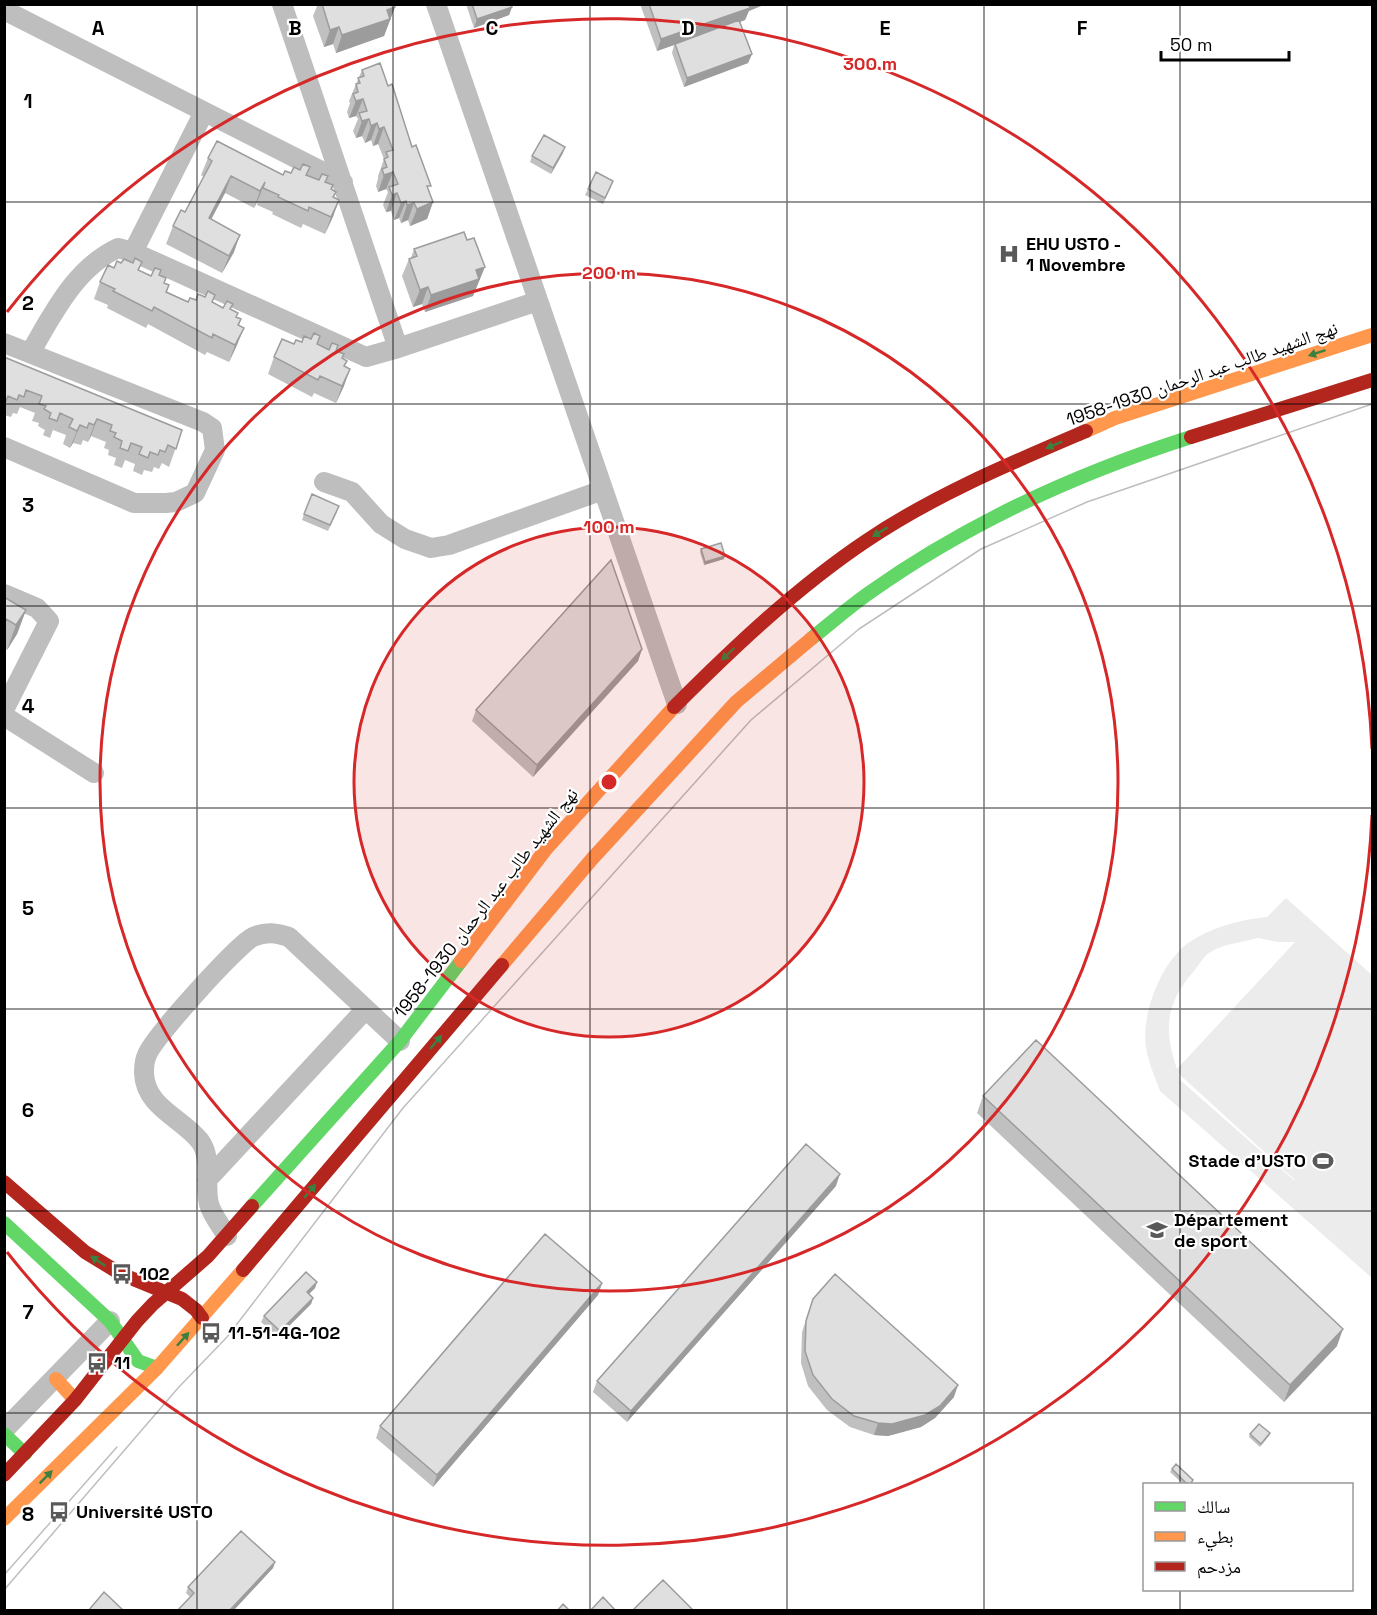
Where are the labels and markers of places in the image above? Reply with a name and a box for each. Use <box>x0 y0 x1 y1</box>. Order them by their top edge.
place label: EHU USTO - 1 Novembre <box>1026 232 1126 276</box>
hospital icon: EHU USTO - 1 Novembre <box>997 242 1021 266</box>
centre of rings <box>599 772 619 792</box>
place label: Stade d'USTO <box>1189 1149 1306 1172</box>
sports icon: Stade d'USTO <box>1311 1149 1335 1173</box>
place label: Département de sport <box>1174 1208 1288 1252</box>
school or university icon: Département de sport <box>1145 1218 1169 1242</box>
bus stop icon: 102 <box>110 1262 134 1286</box>
place label: 102 <box>139 1262 170 1285</box>
bus stop icon: 11-51-4G-102 <box>199 1321 223 1345</box>
place label: 11-51-4G-102 <box>228 1321 340 1344</box>
bus stop icon: 11 <box>85 1351 109 1375</box>
place label: 11 <box>114 1351 130 1374</box>
bus stop icon: Université USTO <box>47 1500 71 1524</box>
place label: Université USTO <box>76 1500 213 1523</box>

